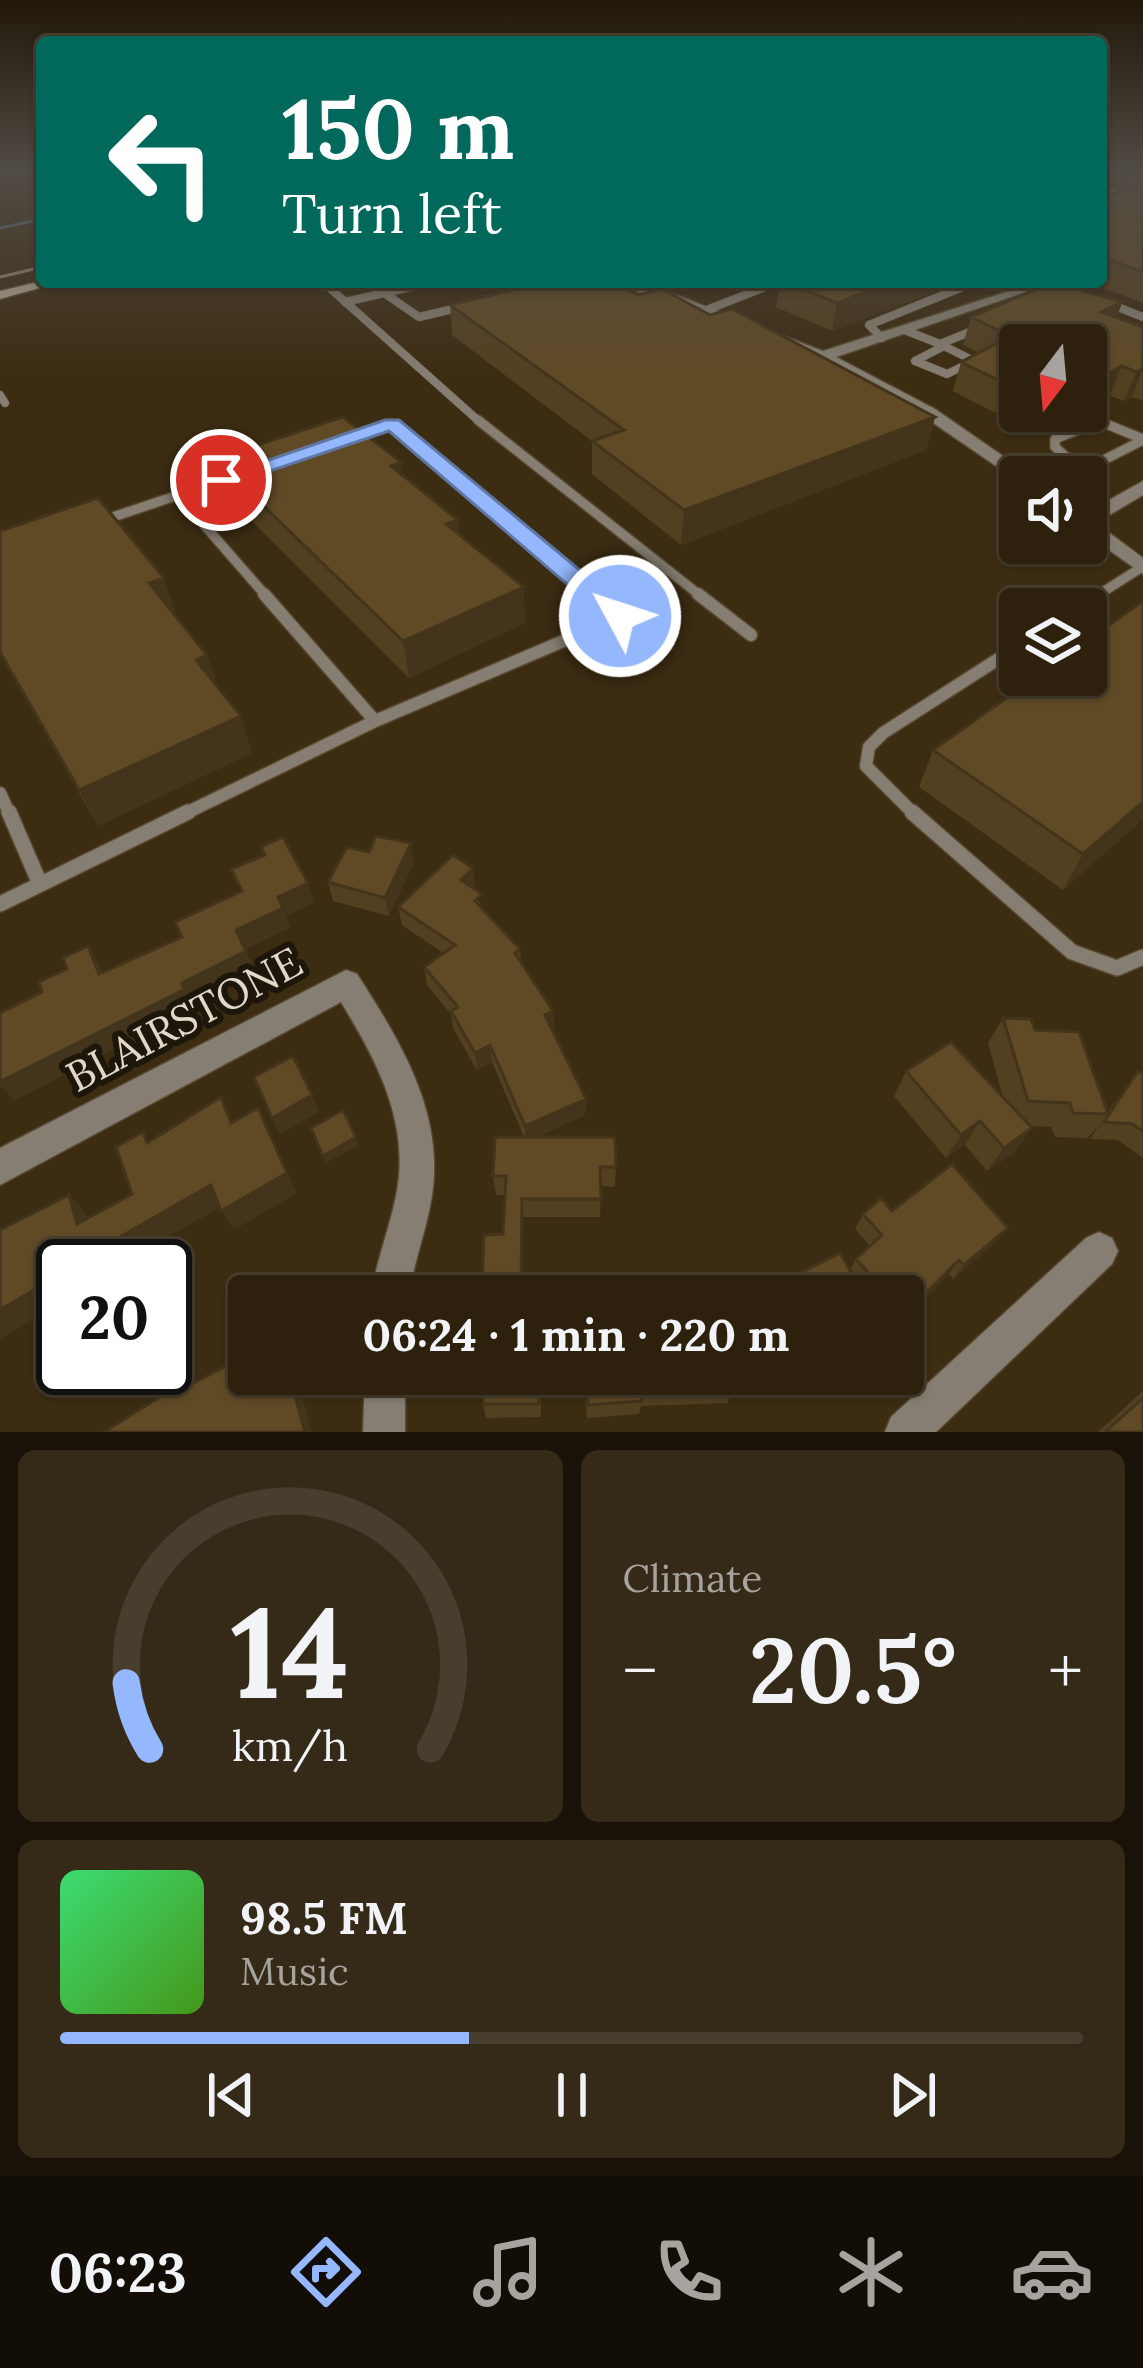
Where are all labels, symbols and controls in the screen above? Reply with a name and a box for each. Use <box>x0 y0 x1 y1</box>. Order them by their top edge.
text: 150 m <box>282 74 514 182</box>
icon: left <box>84 84 240 240</box>
text: Turn left <box>282 179 502 248</box>
north arrow <box>999 324 1107 432</box>
map controls <box>999 324 1107 696</box>
pin <box>170 429 272 531</box>
icon: arrive <box>188 447 254 513</box>
button: sound <box>999 456 1107 564</box>
position arrow <box>557 553 683 679</box>
button: layers <box>999 588 1107 696</box>
street label: BLAIRSTONE <box>57 934 311 1104</box>
speed limit sign: 20 <box>36 1239 192 1395</box>
text: 06:24 · 1 min · 220 m <box>363 1306 789 1363</box>
text: Climate <box>623 1553 762 1603</box>
text: 14 <box>231 1572 350 1732</box>
text: 20.5° <box>749 1612 957 1728</box>
text: − <box>623 1628 657 1712</box>
text: + <box>1048 1628 1083 1712</box>
text: km/h <box>232 1718 348 1773</box>
text: 98.5 FM <box>240 1889 408 1946</box>
text: Music <box>240 1946 349 1996</box>
icon: previous <box>198 2062 264 2128</box>
icon: pause <box>539 2062 605 2128</box>
icon: next <box>880 2062 946 2128</box>
icon: directions <box>284 2230 368 2314</box>
icon: music <box>466 2230 550 2314</box>
icon: phone <box>647 2230 731 2314</box>
icon: climate <box>829 2230 913 2314</box>
icon: car <box>1010 2230 1094 2314</box>
text: 06:23 <box>49 2238 187 2307</box>

